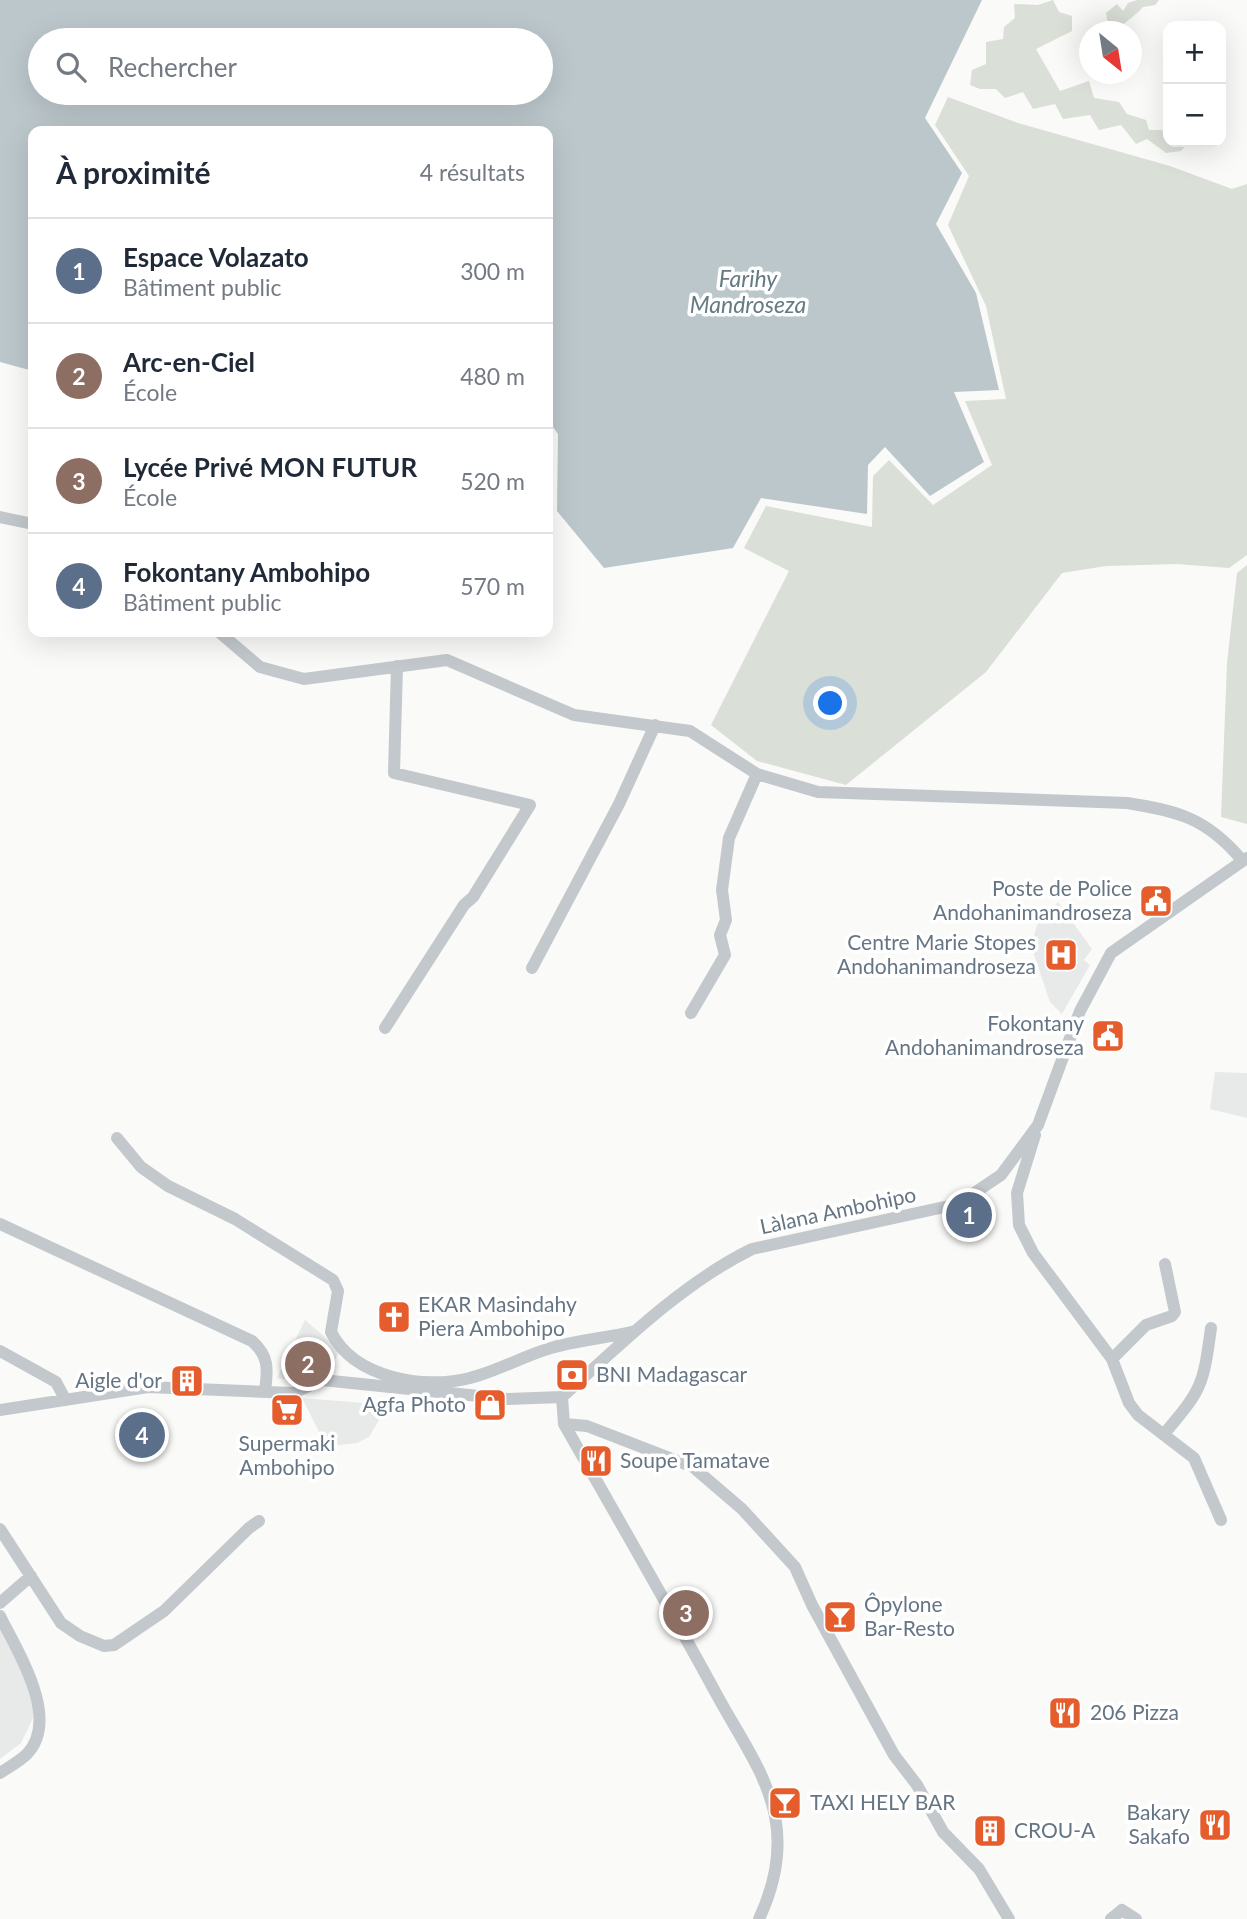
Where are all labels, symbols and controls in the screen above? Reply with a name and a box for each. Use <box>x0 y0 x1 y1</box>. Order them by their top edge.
north arrow <box>1079 21 1142 84</box>
map controls <box>1163 21 1226 147</box>
button: + <box>1163 21 1226 84</box>
search box <box>28 28 553 105</box>
icon: search <box>52 48 90 86</box>
text: Rechercher <box>108 51 237 83</box>
button: − <box>1163 84 1226 147</box>
text: À proximité <box>56 154 211 190</box>
text: 4 résultats <box>420 158 525 186</box>
text: Espace Volazato <box>123 241 309 273</box>
text: 1 <box>72 257 86 285</box>
text: 300 m <box>460 257 525 285</box>
water label: Farihy Mandroseza <box>690 264 806 318</box>
text: Bâtiment public <box>123 273 282 301</box>
text: Arc-en-Ciel <box>123 346 255 378</box>
text: 2 <box>72 362 86 390</box>
text: 480 m <box>460 362 525 390</box>
text: École <box>123 378 177 406</box>
text: Lycée Privé MON FUTUR <box>123 451 417 483</box>
text: 3 <box>72 467 86 495</box>
text: 520 m <box>460 467 525 495</box>
text: École <box>123 483 177 511</box>
text: Fokontany Ambohipo <box>123 556 370 588</box>
text: 4 <box>72 572 86 600</box>
text: 570 m <box>460 572 525 600</box>
text: Bâtiment public <box>123 588 282 616</box>
your location <box>813 686 847 720</box>
place label: Poste de Police Andohanimandroseza <box>933 875 1132 924</box>
public building icon: Poste de Police Andohanimandroseza <box>1137 882 1175 920</box>
place label: Centre Marie Stopes Andohanimandroseza <box>837 929 1036 978</box>
hospital icon: Centre Marie Stopes Andohanimandroseza <box>1042 936 1080 974</box>
place label: Fokontany Andohanimandroseza <box>885 1010 1084 1059</box>
public building icon: Fokontany Andohanimandroseza <box>1089 1017 1127 1055</box>
street label: Làlana Ambohipo <box>757 1181 918 1238</box>
pin: 1 <box>946 1189 992 1241</box>
place label: EKAR Masindahy Piera Ambohipo <box>418 1291 577 1340</box>
church icon: EKAR Masindahy Piera Ambohipo <box>375 1298 413 1336</box>
pin: 2 <box>285 1338 331 1390</box>
bank icon: BNI Madagascar <box>553 1356 591 1394</box>
place label: BNI Madagascar <box>596 1361 748 1386</box>
building icon: Aigle d'or <box>168 1362 206 1400</box>
place label: Aigle d'or <box>75 1367 162 1392</box>
shop icon: Agfa Photo <box>471 1386 509 1424</box>
supermarket icon: Supermaki Ambohipo <box>268 1391 306 1429</box>
place label: Agfa Photo <box>362 1391 466 1416</box>
pin: 4 <box>119 1409 165 1461</box>
place label: Supermaki Ambohipo <box>239 1430 335 1479</box>
restaurant icon: Soupe Tamatave <box>577 1442 615 1480</box>
place label: Soupe Tamatave <box>620 1447 770 1472</box>
pin: 3 <box>663 1587 709 1639</box>
place label: Ôpylone Bar-Resto <box>864 1591 955 1640</box>
bar icon: Ôpylone Bar-Resto <box>821 1598 859 1636</box>
restaurant icon: 206 Pizza <box>1046 1694 1084 1732</box>
place label: 206 Pizza <box>1090 1699 1179 1724</box>
bar icon: TAXI HELY BAR <box>766 1784 804 1822</box>
place label: TAXI HELY BAR <box>810 1789 956 1814</box>
place label: Bakary Sakafo <box>1127 1799 1190 1848</box>
restaurant icon: Bakary Sakafo <box>1196 1806 1234 1844</box>
building icon: CROU-A <box>971 1812 1009 1850</box>
place label: CROU-A <box>1014 1817 1096 1842</box>

